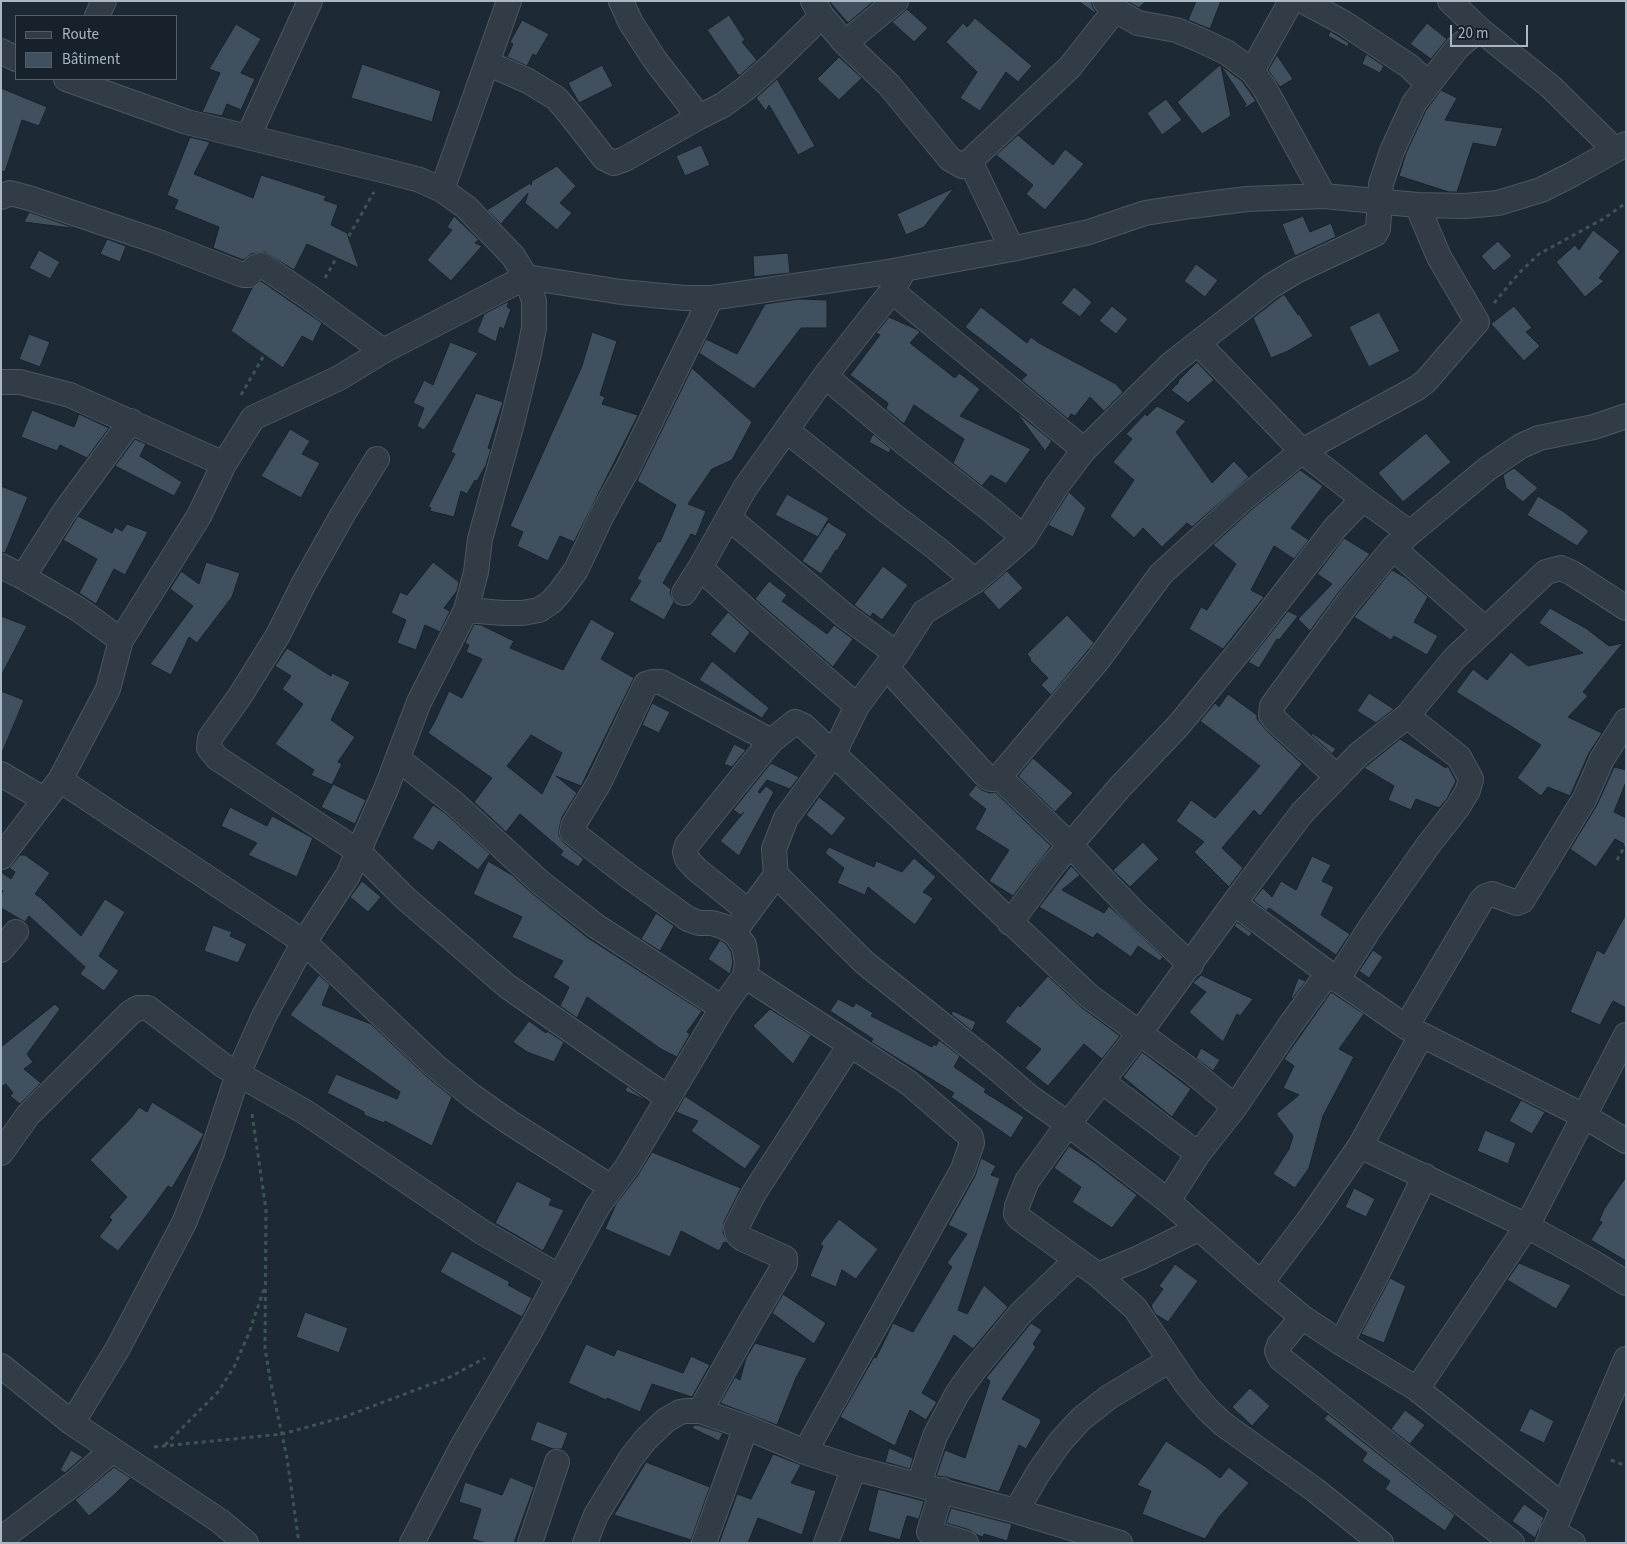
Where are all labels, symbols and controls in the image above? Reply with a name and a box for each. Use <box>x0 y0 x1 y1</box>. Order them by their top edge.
legend <box>15 15 178 80</box>
scale bar <box>1452 15 1530 47</box>
text: 20 m <box>1458 23 1488 44</box>
text: Route <box>62 24 99 45</box>
text: Bâtiment <box>62 49 120 70</box>

